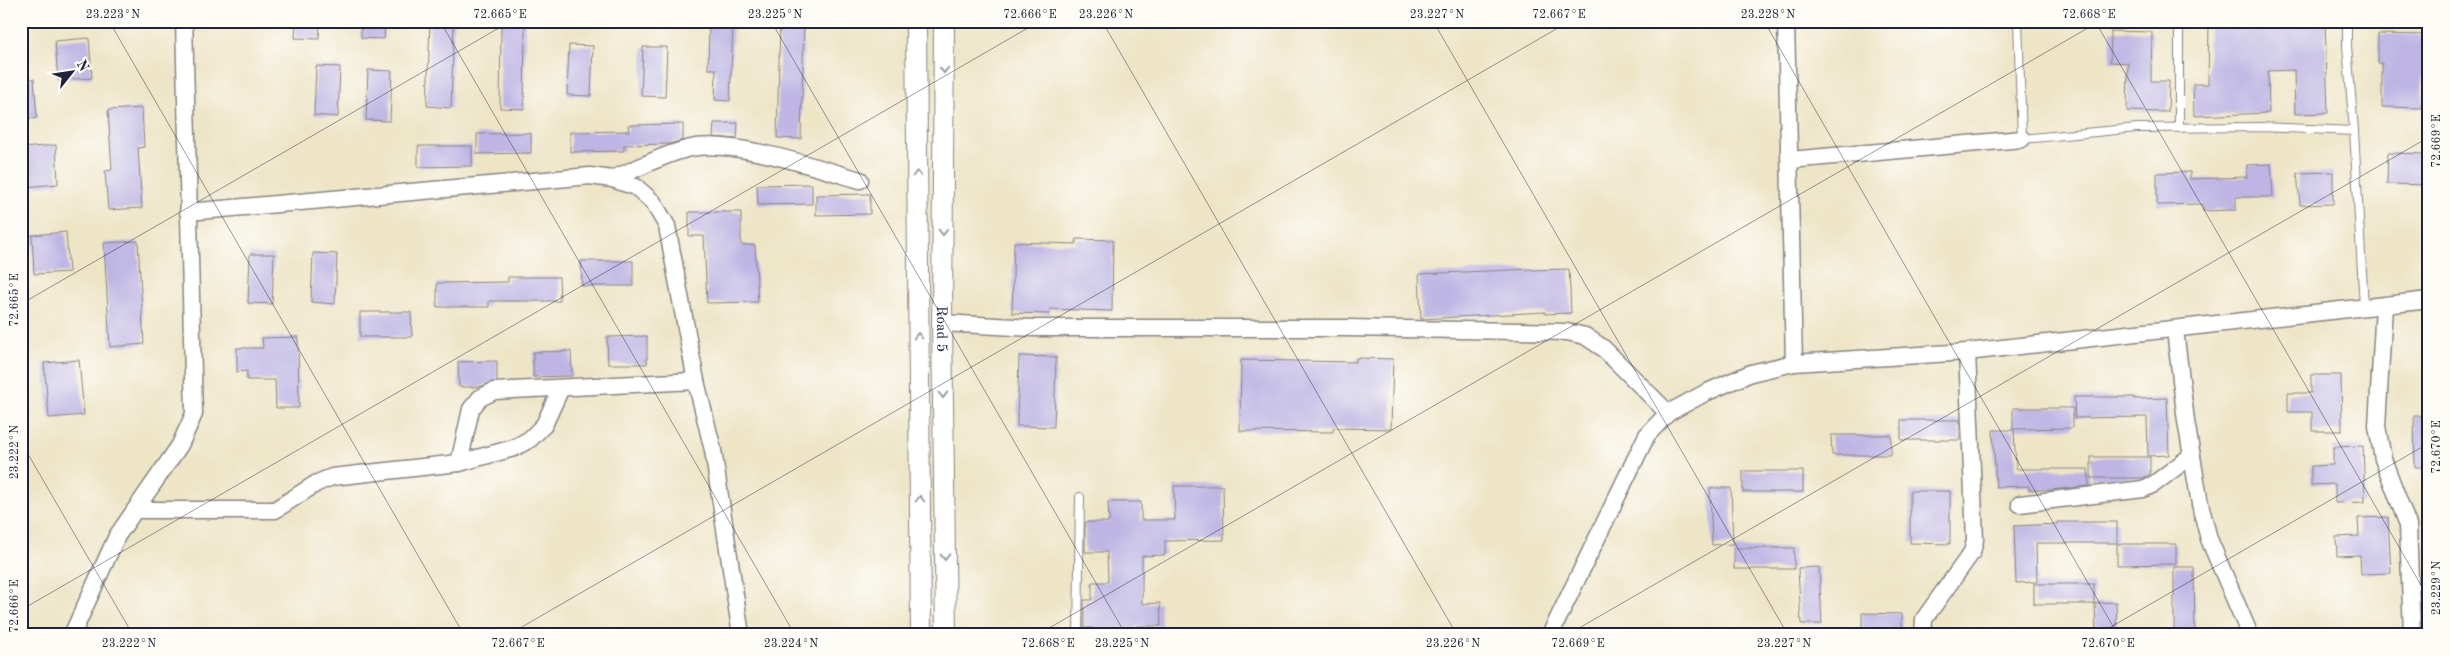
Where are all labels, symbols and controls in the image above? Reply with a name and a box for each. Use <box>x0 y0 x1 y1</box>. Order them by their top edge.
text: 72.665°E <box>473 8 527 21</box>
text: 23.225°N <box>748 8 802 21</box>
text: 23.223°N <box>86 9 140 21</box>
text: 72.666°E <box>1003 9 1057 21</box>
text: 23.226°N <box>1079 9 1133 21</box>
text: 23.227°N <box>1410 9 1464 21</box>
text: 72.667°E <box>1532 9 1586 21</box>
text: 23.228°N <box>1741 9 1795 21</box>
text: 72.668°E <box>2062 9 2116 21</box>
north arrow <box>48 48 98 98</box>
text: N <box>74 58 91 74</box>
one-way arrow <box>939 66 949 74</box>
text: 72.669°E <box>2431 114 2443 168</box>
one-way arrow <box>912 169 922 177</box>
one-way arrow <box>937 229 948 237</box>
text: 72.665°E <box>8 273 21 327</box>
street label: Road 5 <box>933 306 948 352</box>
one-way arrow <box>913 332 923 340</box>
one-way arrow <box>938 392 948 399</box>
text: 72.670°E <box>2431 420 2443 474</box>
text: 23.222°N <box>9 425 21 479</box>
one-way arrow <box>915 494 925 502</box>
one-way arrow <box>940 554 950 562</box>
text: 23.229°N <box>2431 561 2443 615</box>
text: 72.666°E <box>9 579 21 633</box>
text: 23.225°N <box>1095 637 1149 650</box>
text: 23.222°N <box>102 638 156 650</box>
text: 72.667°E <box>491 638 545 650</box>
text: 23.224°N <box>764 638 818 650</box>
text: 72.668°E <box>1021 638 1075 650</box>
text: 23.226°N <box>1426 638 1480 650</box>
text: 72.669°E <box>1551 638 1605 650</box>
text: 23.227°N <box>1757 638 1811 650</box>
text: 72.670°E <box>2081 638 2135 650</box>

